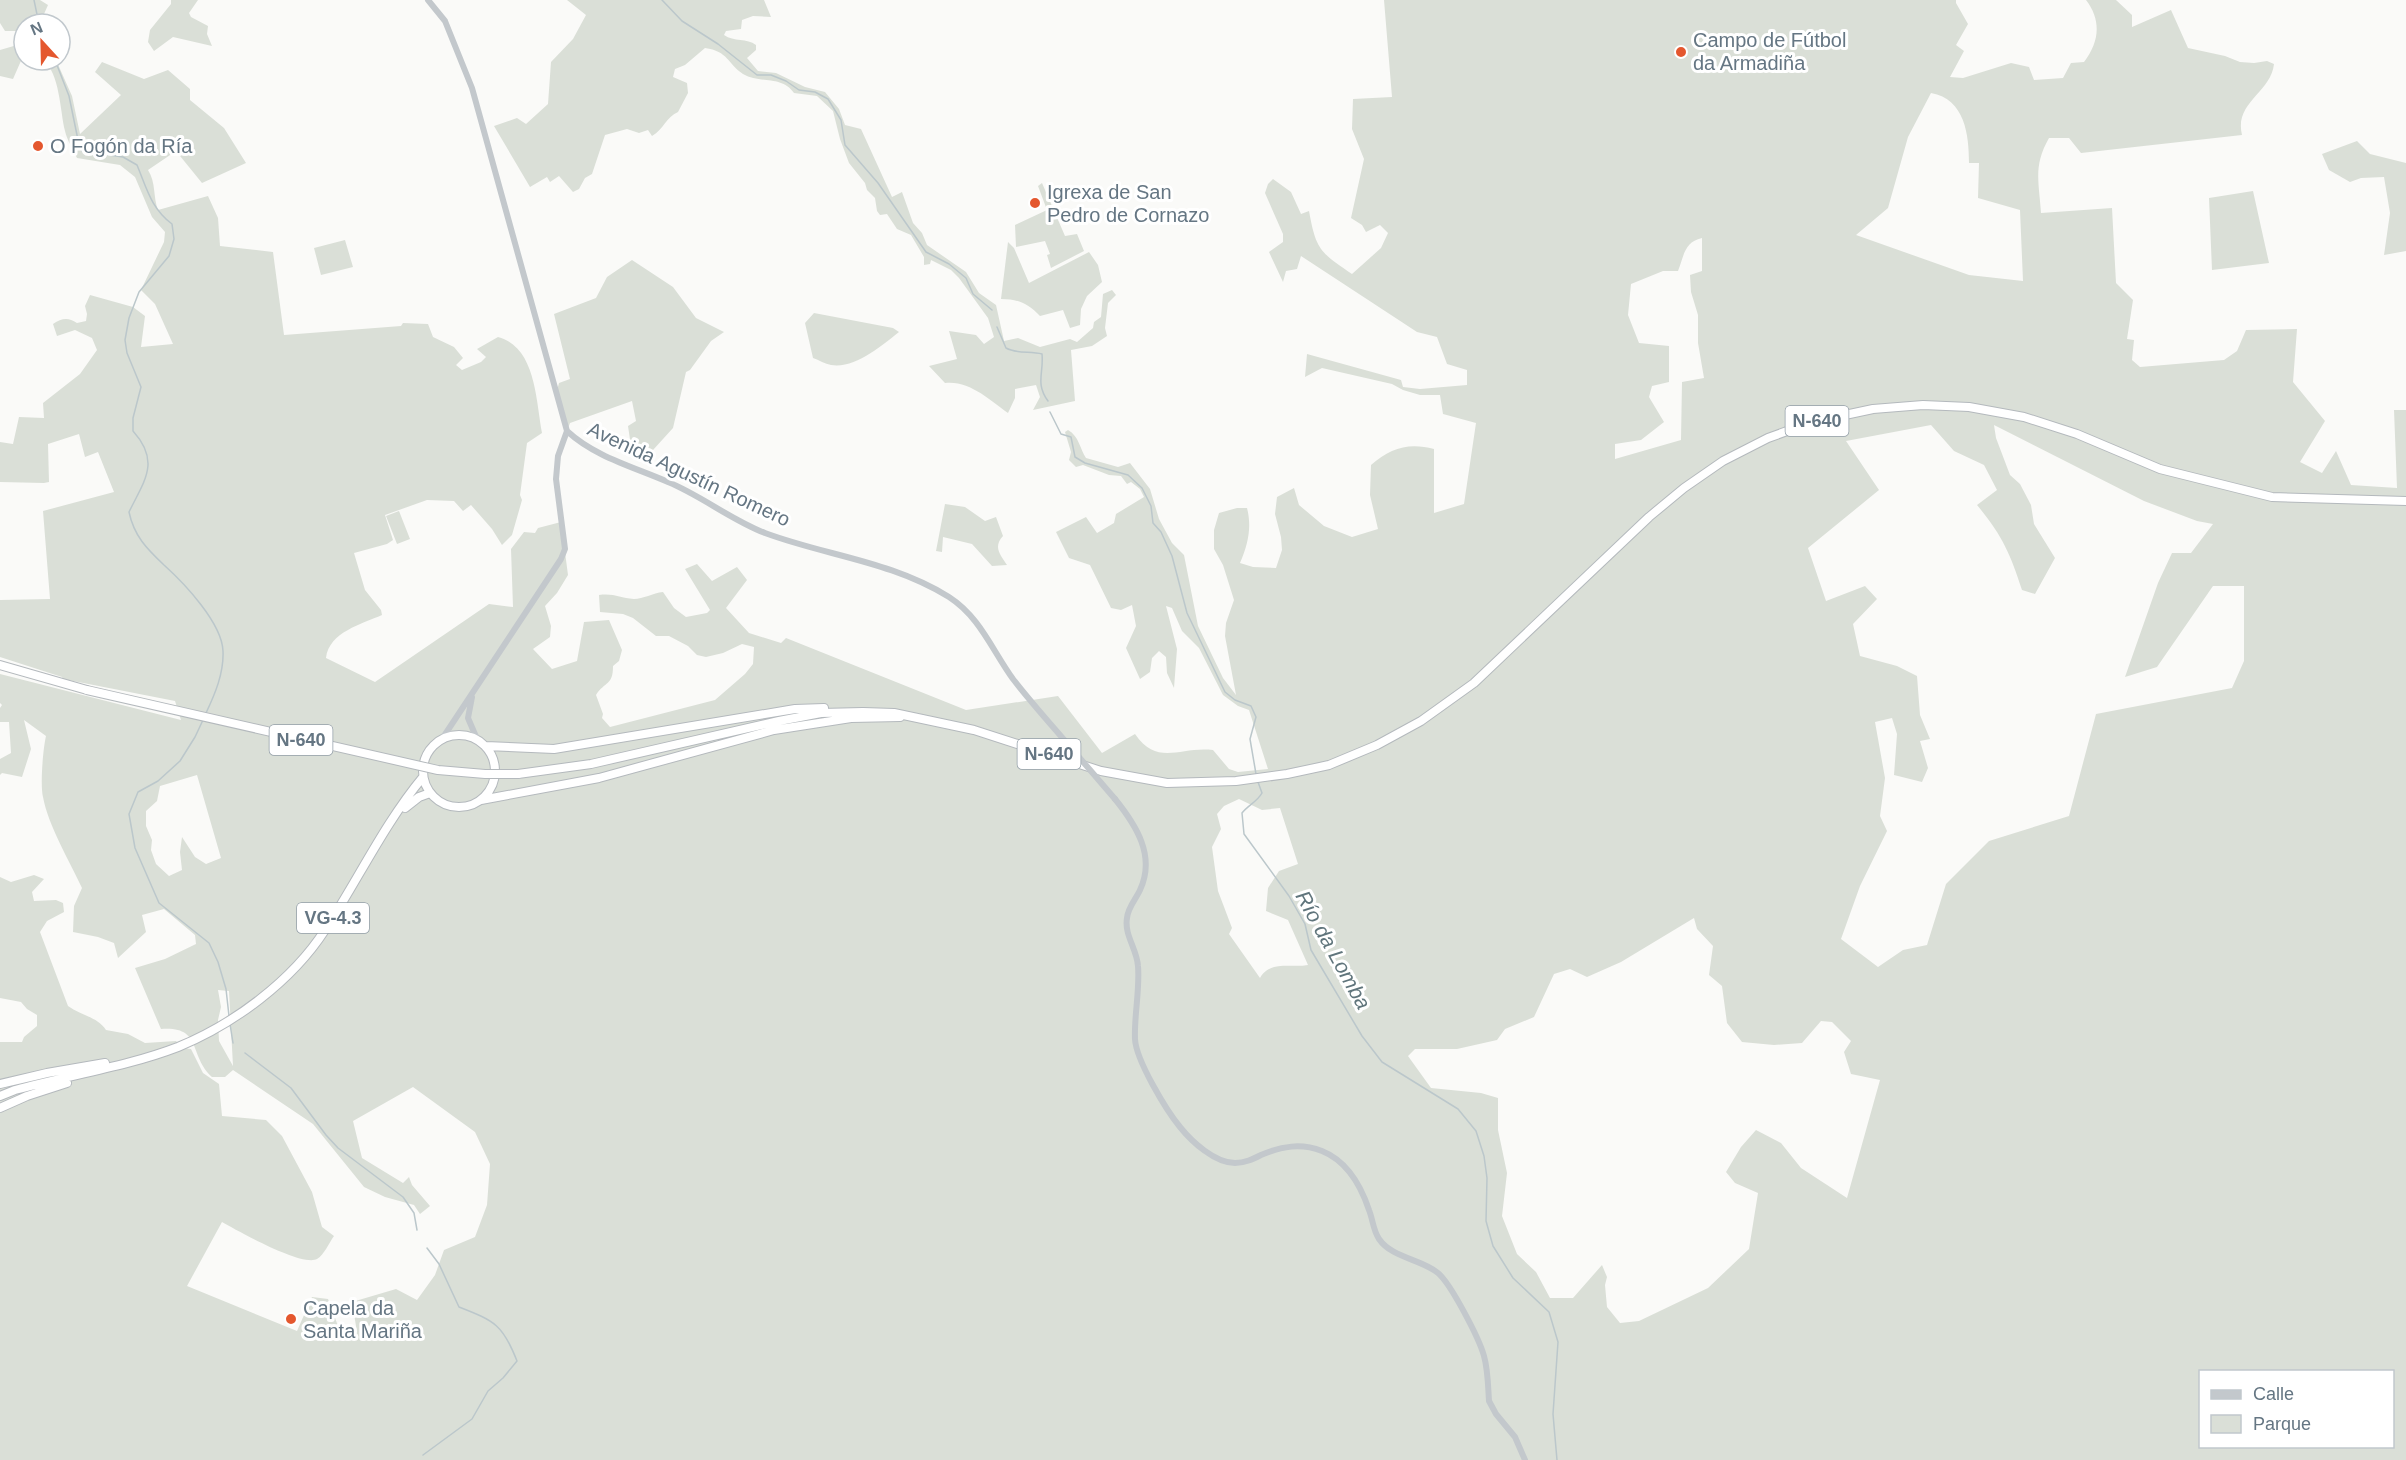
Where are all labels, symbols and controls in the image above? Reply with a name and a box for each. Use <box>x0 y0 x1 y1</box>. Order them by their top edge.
north arrow <box>12 12 72 72</box>
text: N <box>28 19 45 39</box>
place label: Campo de Fútbol da Armadiña <box>1693 29 1846 74</box>
marker: Campo de Fútbol da Armadiña <box>1674 45 1688 59</box>
place label: O Fogón da Ría <box>50 135 193 157</box>
marker: O Fogón da Ría <box>31 139 45 153</box>
place label: Igrexa de San Pedro de Cornazo <box>1047 181 1209 226</box>
marker: Igrexa de San Pedro de Cornazo <box>1028 196 1042 210</box>
road number: N-640 <box>1786 406 1848 436</box>
street label: Avenida Agustín Romero <box>584 417 794 531</box>
road number: N-640 <box>270 725 332 755</box>
road number: N-640 <box>1018 739 1080 769</box>
water label: Río da Lomba <box>1291 886 1375 1013</box>
road number: VG-4.3 <box>297 903 369 933</box>
place label: Capela da Santa Mariña <box>303 1297 423 1342</box>
marker: Capela da Santa Mariña <box>284 1312 298 1326</box>
legend <box>2199 1370 2394 1448</box>
text: Calle <box>2253 1384 2294 1404</box>
text: Parque <box>2253 1414 2311 1434</box>

